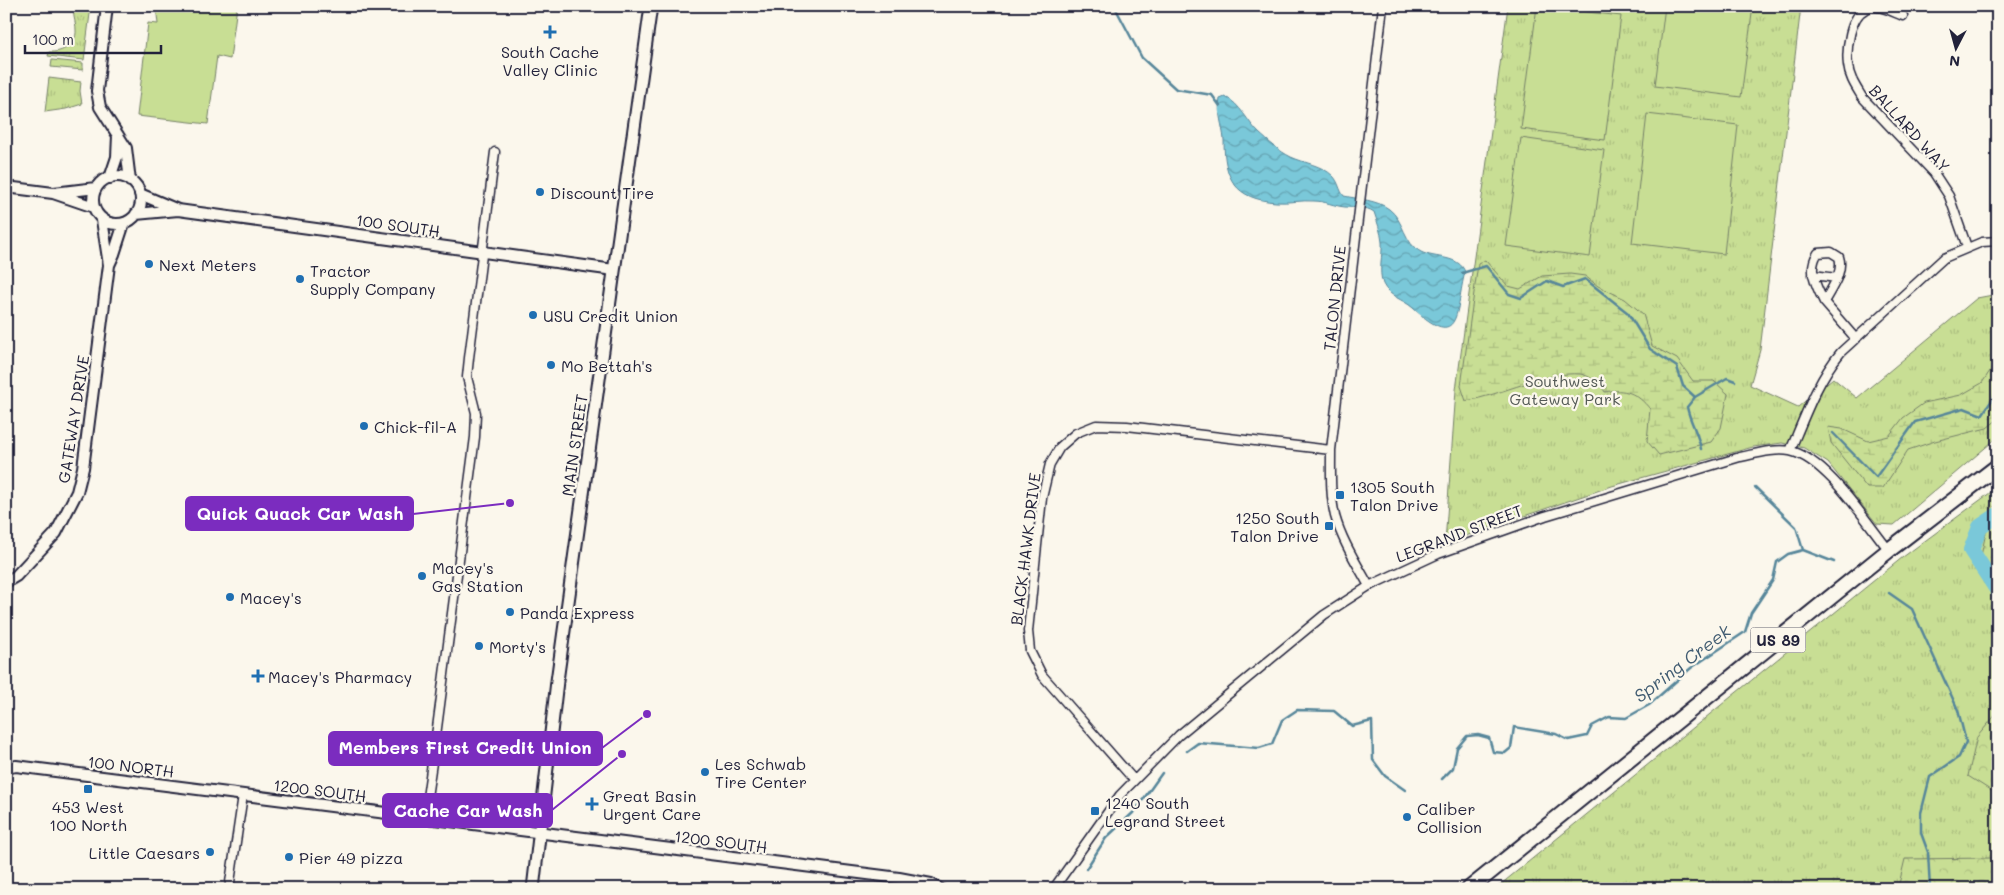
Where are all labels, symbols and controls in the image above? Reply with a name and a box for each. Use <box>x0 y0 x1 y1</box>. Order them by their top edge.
scale bar <box>25 22 161 54</box>
north arrow <box>1932 22 1982 72</box>
marker: South Cache Valley Clinic <box>543 25 557 39</box>
text: 100 m <box>32 29 74 49</box>
place label: South Cache Valley Clinic <box>501 41 599 80</box>
text: N <box>1948 51 1961 71</box>
street label: BALLARD WAY <box>1865 80 1955 176</box>
place label: Discount Tire <box>550 182 654 203</box>
marker: Discount Tire <box>534 186 546 198</box>
street label: 100 SOUTH <box>355 209 441 241</box>
street label: TALON DRIVE <box>1318 244 1350 352</box>
place label: Next Meters <box>159 254 256 275</box>
marker: Next Meters <box>143 258 155 270</box>
place label: Tractor Supply Company <box>310 260 436 299</box>
marker: Tractor Supply Company <box>294 273 306 285</box>
place label: USU Credit Union <box>543 305 678 326</box>
marker: USU Credit Union <box>527 309 539 321</box>
street label: GATEWAY DRIVE <box>53 353 93 485</box>
place label: Mo Bettah's <box>561 355 653 376</box>
marker: Mo Bettah's <box>545 359 557 371</box>
park label: Southwest Gateway Park <box>1510 370 1620 409</box>
street label: MAIN STREET <box>556 392 592 498</box>
place label: Chick-fil-A <box>374 416 457 437</box>
marker: Chick-fil-A <box>358 420 370 432</box>
street label: BLACK HAWK DRIVE <box>1005 471 1045 627</box>
place label: 1305 South Talon Drive <box>1350 476 1439 515</box>
marker: 1305 South Talon Drive <box>1334 489 1346 501</box>
callout: Quick Quack Car Wash <box>186 497 413 530</box>
street label: LEGRAND STREET <box>1393 499 1525 567</box>
text: Quick Quack Car Wash <box>197 501 403 525</box>
place label: 1250 South Talon Drive <box>1230 507 1319 546</box>
marker: 1250 South Talon Drive <box>1323 520 1335 532</box>
place label: Macey's Gas Station <box>432 557 523 596</box>
marker: Macey's Gas Station <box>416 570 428 582</box>
place label: Macey's <box>240 587 302 608</box>
marker: Macey's <box>224 591 236 603</box>
place label: Panda Express <box>520 602 635 623</box>
marker: Panda Express <box>504 606 516 618</box>
water label: Spring Creek <box>1629 618 1736 707</box>
road number: US 89 <box>1750 628 1806 652</box>
place label: Morty's <box>489 636 546 657</box>
marker: Morty's <box>473 640 485 652</box>
place label: Macey's Pharmacy <box>268 666 412 687</box>
marker: Macey's Pharmacy <box>252 670 264 682</box>
callout: Members First Credit Union <box>329 732 602 765</box>
text: Members First Credit Union <box>339 735 592 759</box>
street label: 100 NORTH <box>87 750 175 782</box>
place label: Les Schwab Tire Center <box>715 753 807 792</box>
marker: Les Schwab Tire Center <box>699 766 711 778</box>
street label: 1200 SOUTH <box>272 774 368 806</box>
marker: 453 West 100 North <box>82 783 94 795</box>
place label: Great Basin Urgent Care <box>603 785 701 824</box>
place label: 1240 South Legrand Street <box>1105 792 1226 831</box>
callout: Cache Car Wash <box>383 794 552 827</box>
place label: 453 West 100 North <box>49 796 127 835</box>
marker: Great Basin Urgent Care <box>585 797 599 811</box>
text: Cache Car Wash <box>393 798 543 822</box>
place label: Caliber Collision <box>1417 798 1482 837</box>
marker: 1240 South Legrand Street <box>1089 805 1101 817</box>
marker: Caliber Collision <box>1401 811 1413 823</box>
street label: 1200 SOUTH <box>673 825 769 857</box>
place label: Little Caesars <box>89 842 200 863</box>
marker: Little Caesars <box>204 846 216 858</box>
place label: Pier 49 pizza <box>299 847 403 868</box>
marker: Pier 49 pizza <box>283 851 295 863</box>

